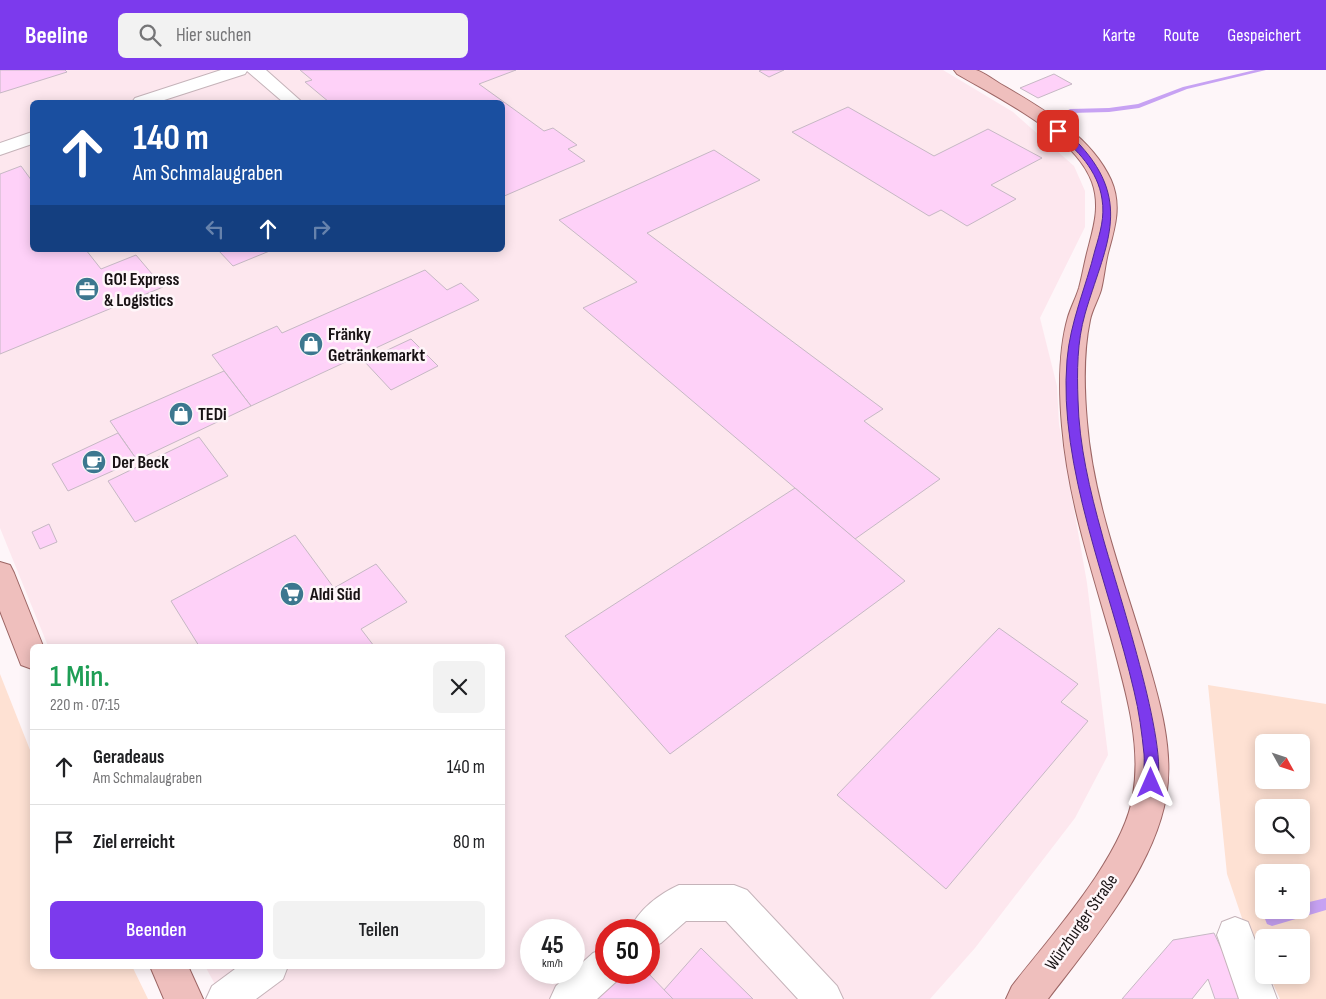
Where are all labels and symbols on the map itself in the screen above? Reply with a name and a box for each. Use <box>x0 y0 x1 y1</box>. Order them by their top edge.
pin <box>1037 110 1079 152</box>
place label: GO! Express & Logistics <box>104 269 180 311</box>
office icon: GO! Express & Logistics <box>74 276 100 302</box>
place label: Fränky Getränkemarkt <box>328 324 425 366</box>
shop icon: Fränky Getränkemarkt <box>298 331 324 357</box>
shop icon: TEDi <box>168 401 194 427</box>
place label: TEDi <box>198 404 227 425</box>
cafe icon: Der Beck <box>81 449 107 475</box>
place label: Der Beck <box>112 452 169 473</box>
supermarket icon: Aldi Süd <box>279 581 305 607</box>
place label: Aldi Süd <box>309 584 361 605</box>
north arrow <box>1255 734 1310 789</box>
position arrow <box>1124 756 1176 808</box>
street label: Würzburger Straße <box>1041 870 1122 974</box>
speed limit sign: 50 <box>595 919 660 984</box>

